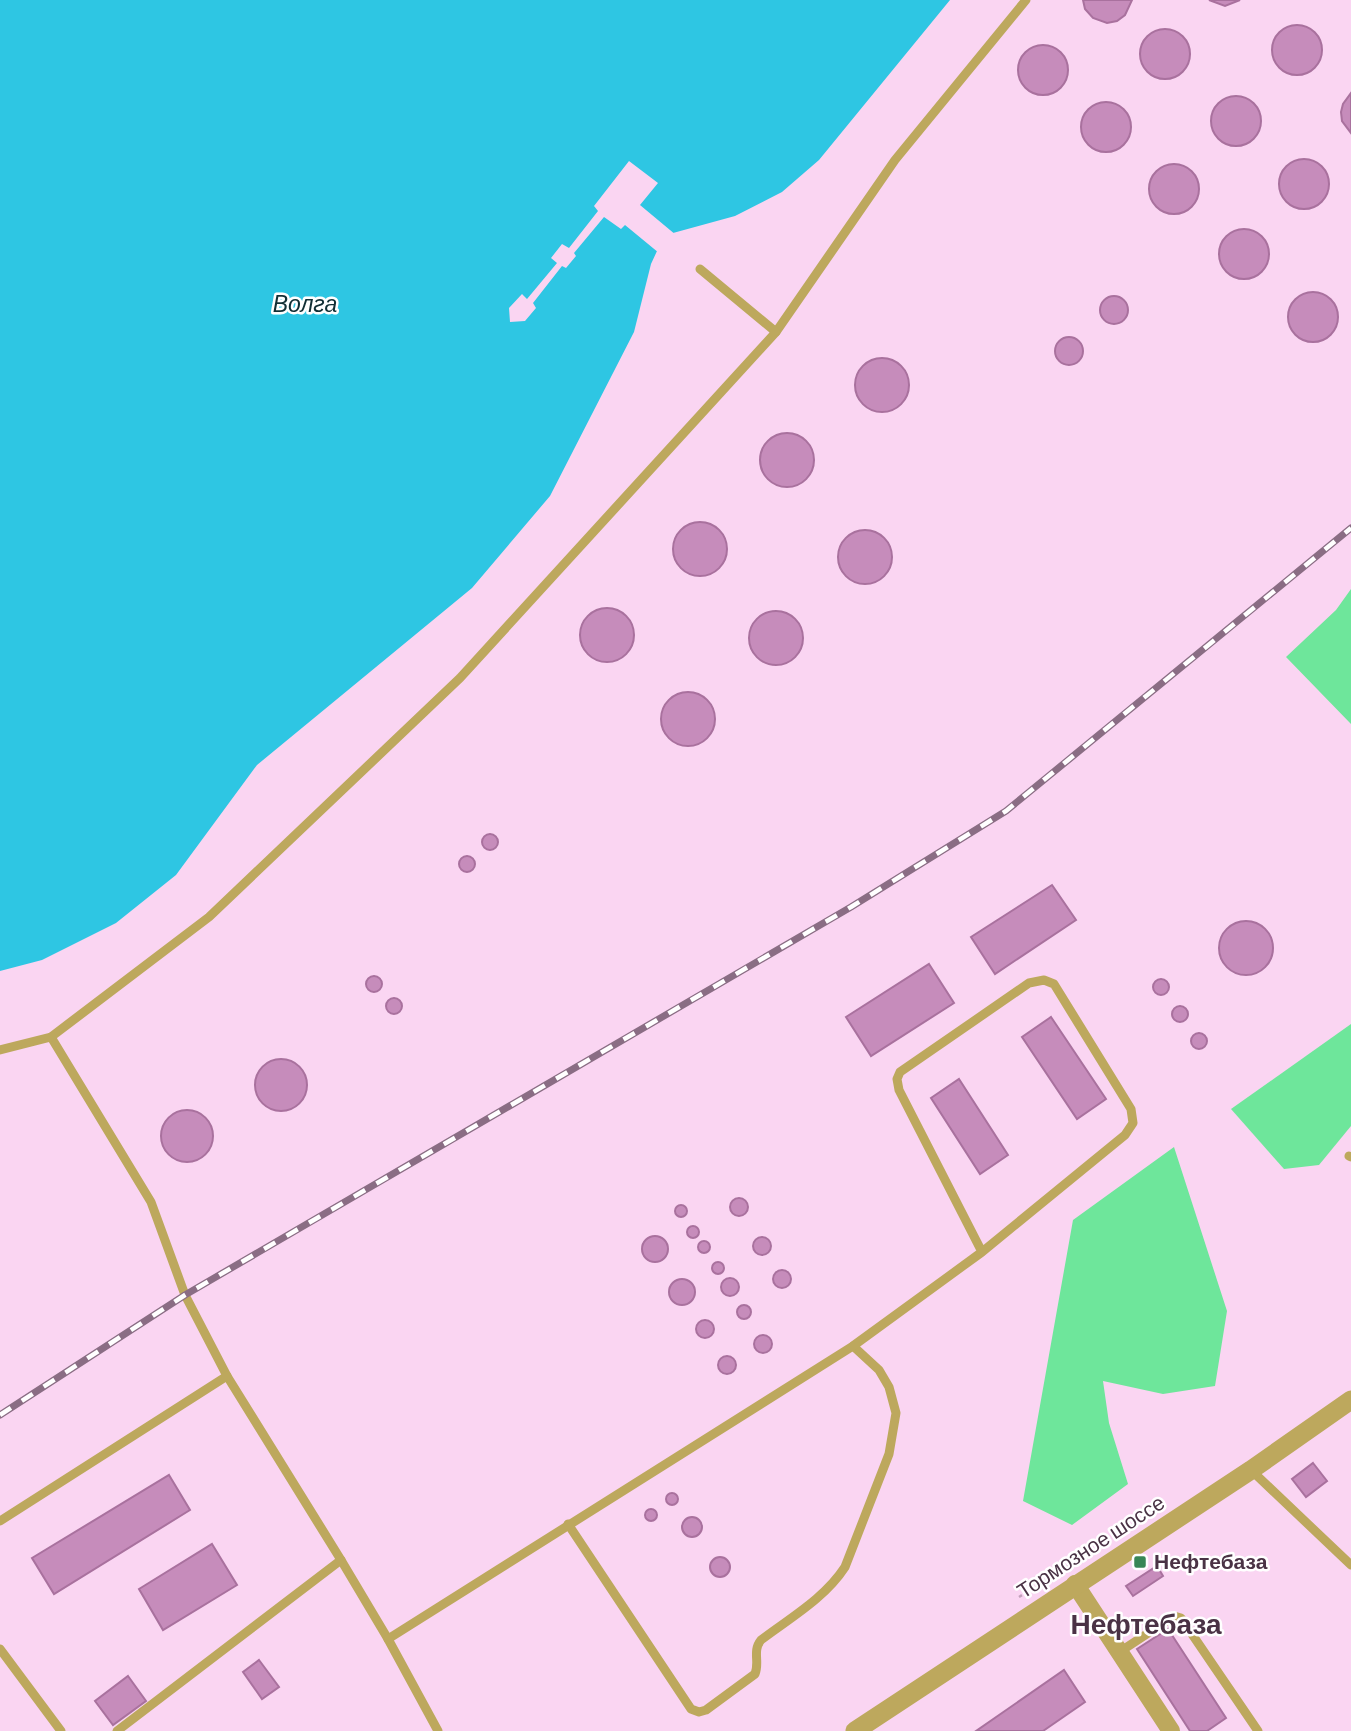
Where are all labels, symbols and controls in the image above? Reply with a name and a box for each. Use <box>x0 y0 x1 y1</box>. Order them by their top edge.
water label: Волга <box>273 289 337 317</box>
street label: Тормозное шоссе <box>1012 1489 1168 1603</box>
place label: Нефтебаза <box>1154 1548 1268 1573</box>
marker: Нефтебаза <box>1132 1554 1148 1570</box>
district label: Нефтебаза <box>1070 1606 1222 1640</box>

